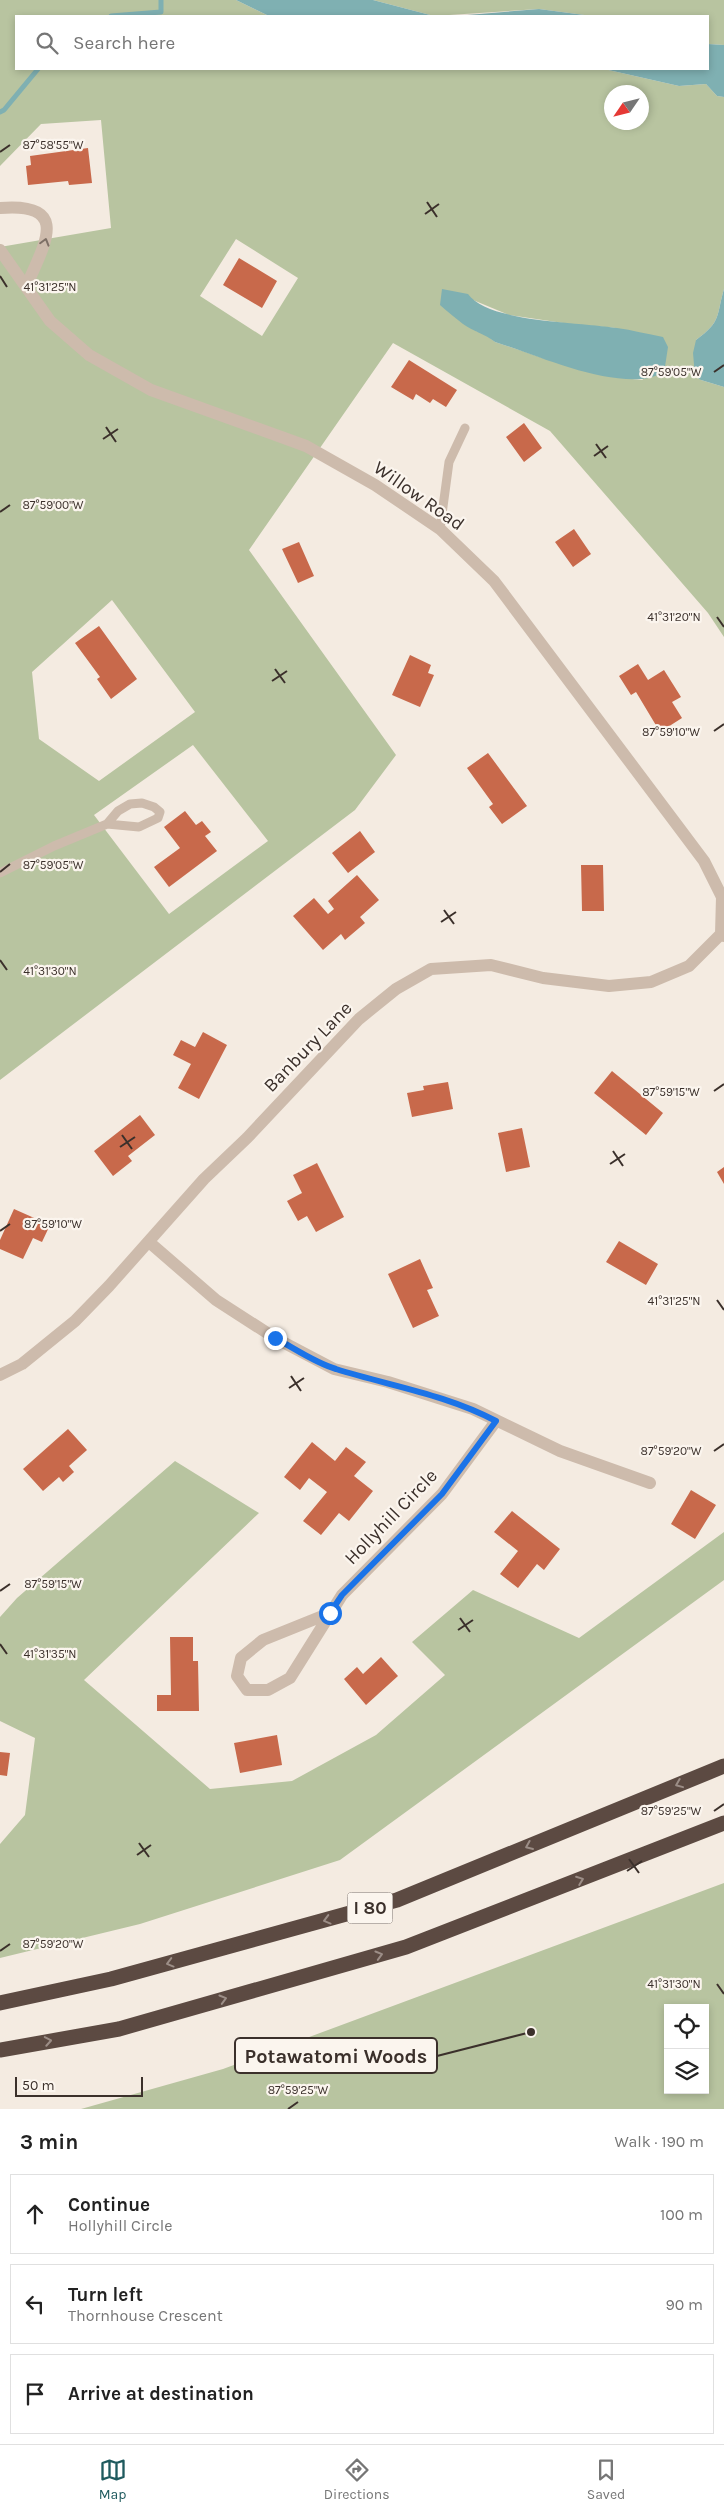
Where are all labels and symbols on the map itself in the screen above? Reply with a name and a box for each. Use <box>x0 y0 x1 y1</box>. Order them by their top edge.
north arrow <box>604 85 649 130</box>
text: 87°58'55"W <box>23 138 84 152</box>
one-way arrow <box>39 238 49 247</box>
text: 41°31'25"N <box>23 280 77 294</box>
text: 87°59'05"W <box>641 365 702 379</box>
street label: Willow Road <box>369 457 469 535</box>
text: 87°59'00"W <box>22 498 84 512</box>
text: 41°31'20"N <box>647 610 701 624</box>
text: 87°59'10"W <box>642 725 700 739</box>
text: 87°59'05"W <box>23 858 84 872</box>
text: 41°31'30"N <box>23 964 77 978</box>
street label: Banbury Lane <box>259 997 357 1097</box>
text: 87°59'15"W <box>642 1085 700 1099</box>
text: 87°59'10"W <box>24 1217 82 1231</box>
text: 41°31'25"N <box>647 1294 701 1308</box>
route end <box>264 1327 287 1350</box>
text: 87°59'20"W <box>641 1444 702 1458</box>
street label: Hollyhill Circle <box>340 1465 442 1569</box>
text: 87°59'15"W <box>24 1577 82 1591</box>
route start <box>319 1602 342 1625</box>
text: 41°31'35"N <box>23 1647 77 1661</box>
one-way arrow <box>675 1778 684 1788</box>
text: 87°59'25"W <box>641 1804 702 1818</box>
one-way arrow <box>525 1840 534 1850</box>
one-way arrow <box>576 1876 584 1886</box>
road number: I 80 <box>348 1892 392 1924</box>
one-way arrow <box>324 1914 332 1924</box>
text: 87°59'20"W <box>23 1937 84 1951</box>
one-way arrow <box>374 1950 383 1960</box>
one-way arrow <box>166 1957 175 1968</box>
text: 41°31'30"N <box>647 1977 701 1991</box>
one-way arrow <box>218 1994 227 2005</box>
one-way arrow <box>44 2037 52 2047</box>
callout: Potawatomi Woods <box>235 2038 437 2073</box>
text: Potawatomi Woods <box>245 2045 427 2068</box>
scale bar <box>15 2074 142 2097</box>
text: 87°59'25"W <box>268 2083 329 2097</box>

